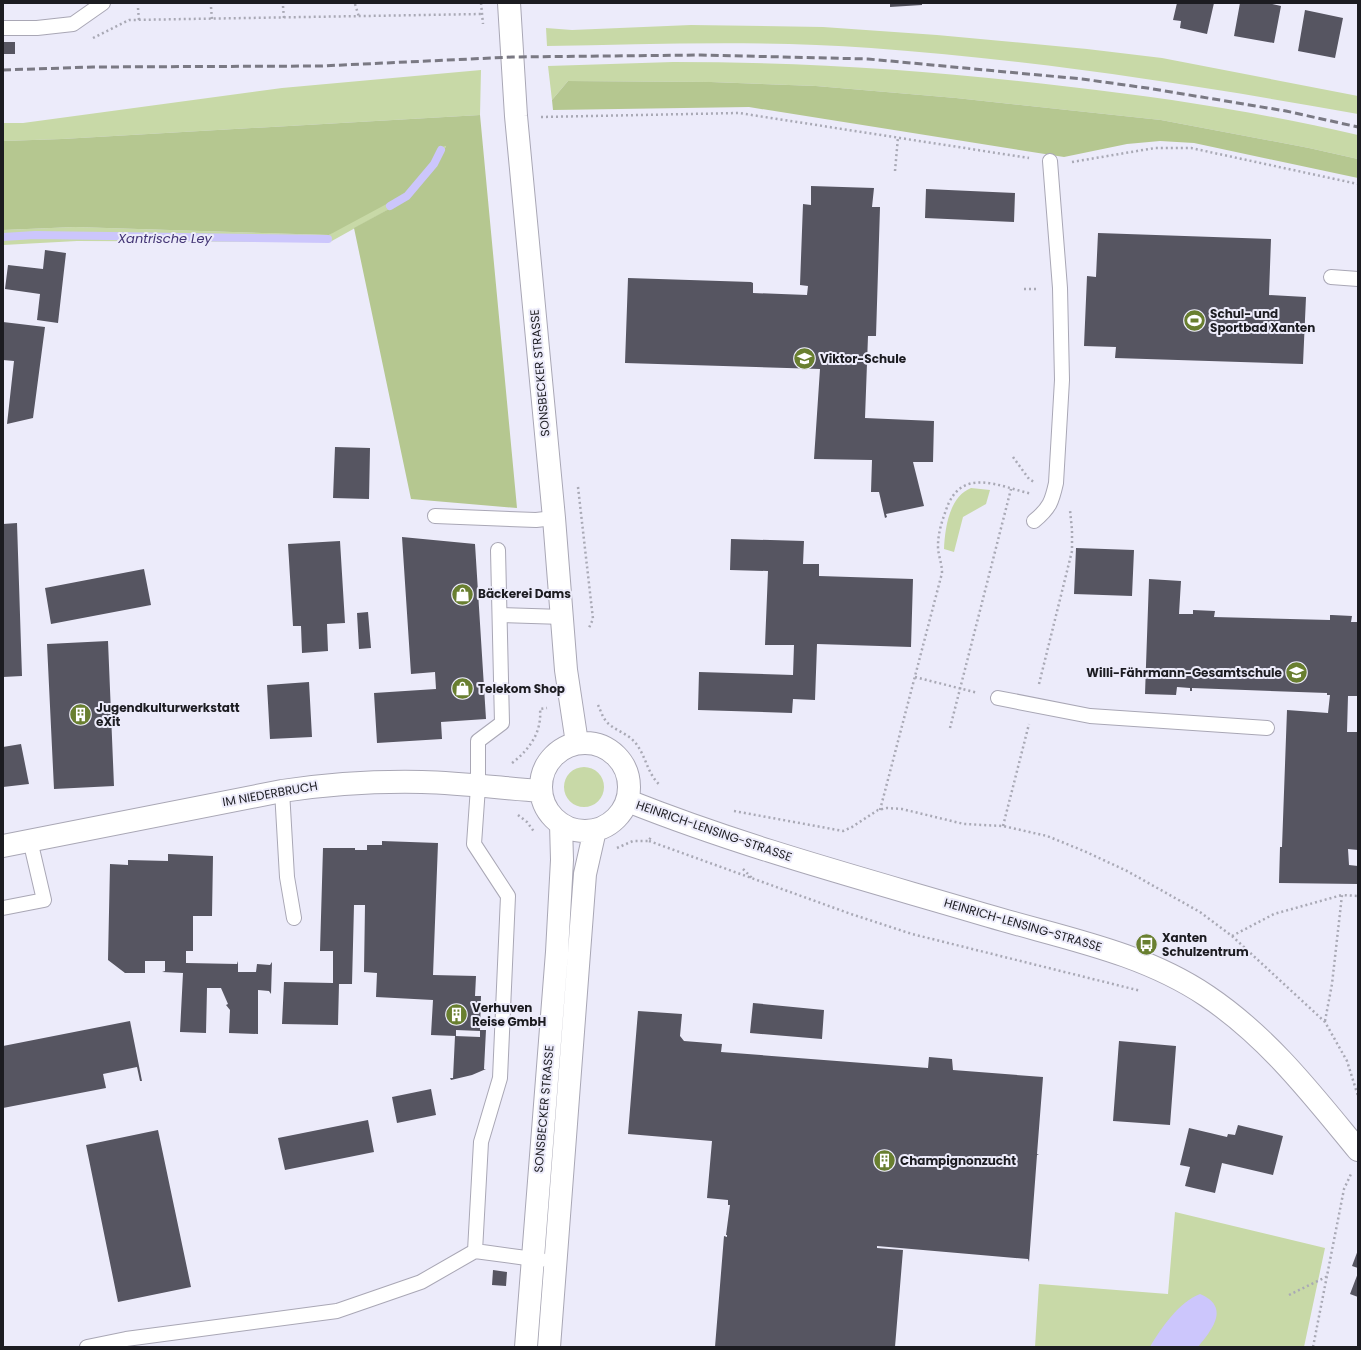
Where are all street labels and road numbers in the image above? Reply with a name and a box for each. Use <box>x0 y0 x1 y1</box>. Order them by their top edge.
street label: SONSBECKER STRASSE <box>525 309 554 437</box>
street label: IM NIEDERBRUCH <box>221 777 319 810</box>
street label: HEINRICH-LENSING-STRASSE <box>634 796 794 865</box>
street label: HEINRICH-LENSING-STRASSE <box>942 894 1104 955</box>
street label: SONSBECKER STRASSE <box>529 1045 558 1173</box>

